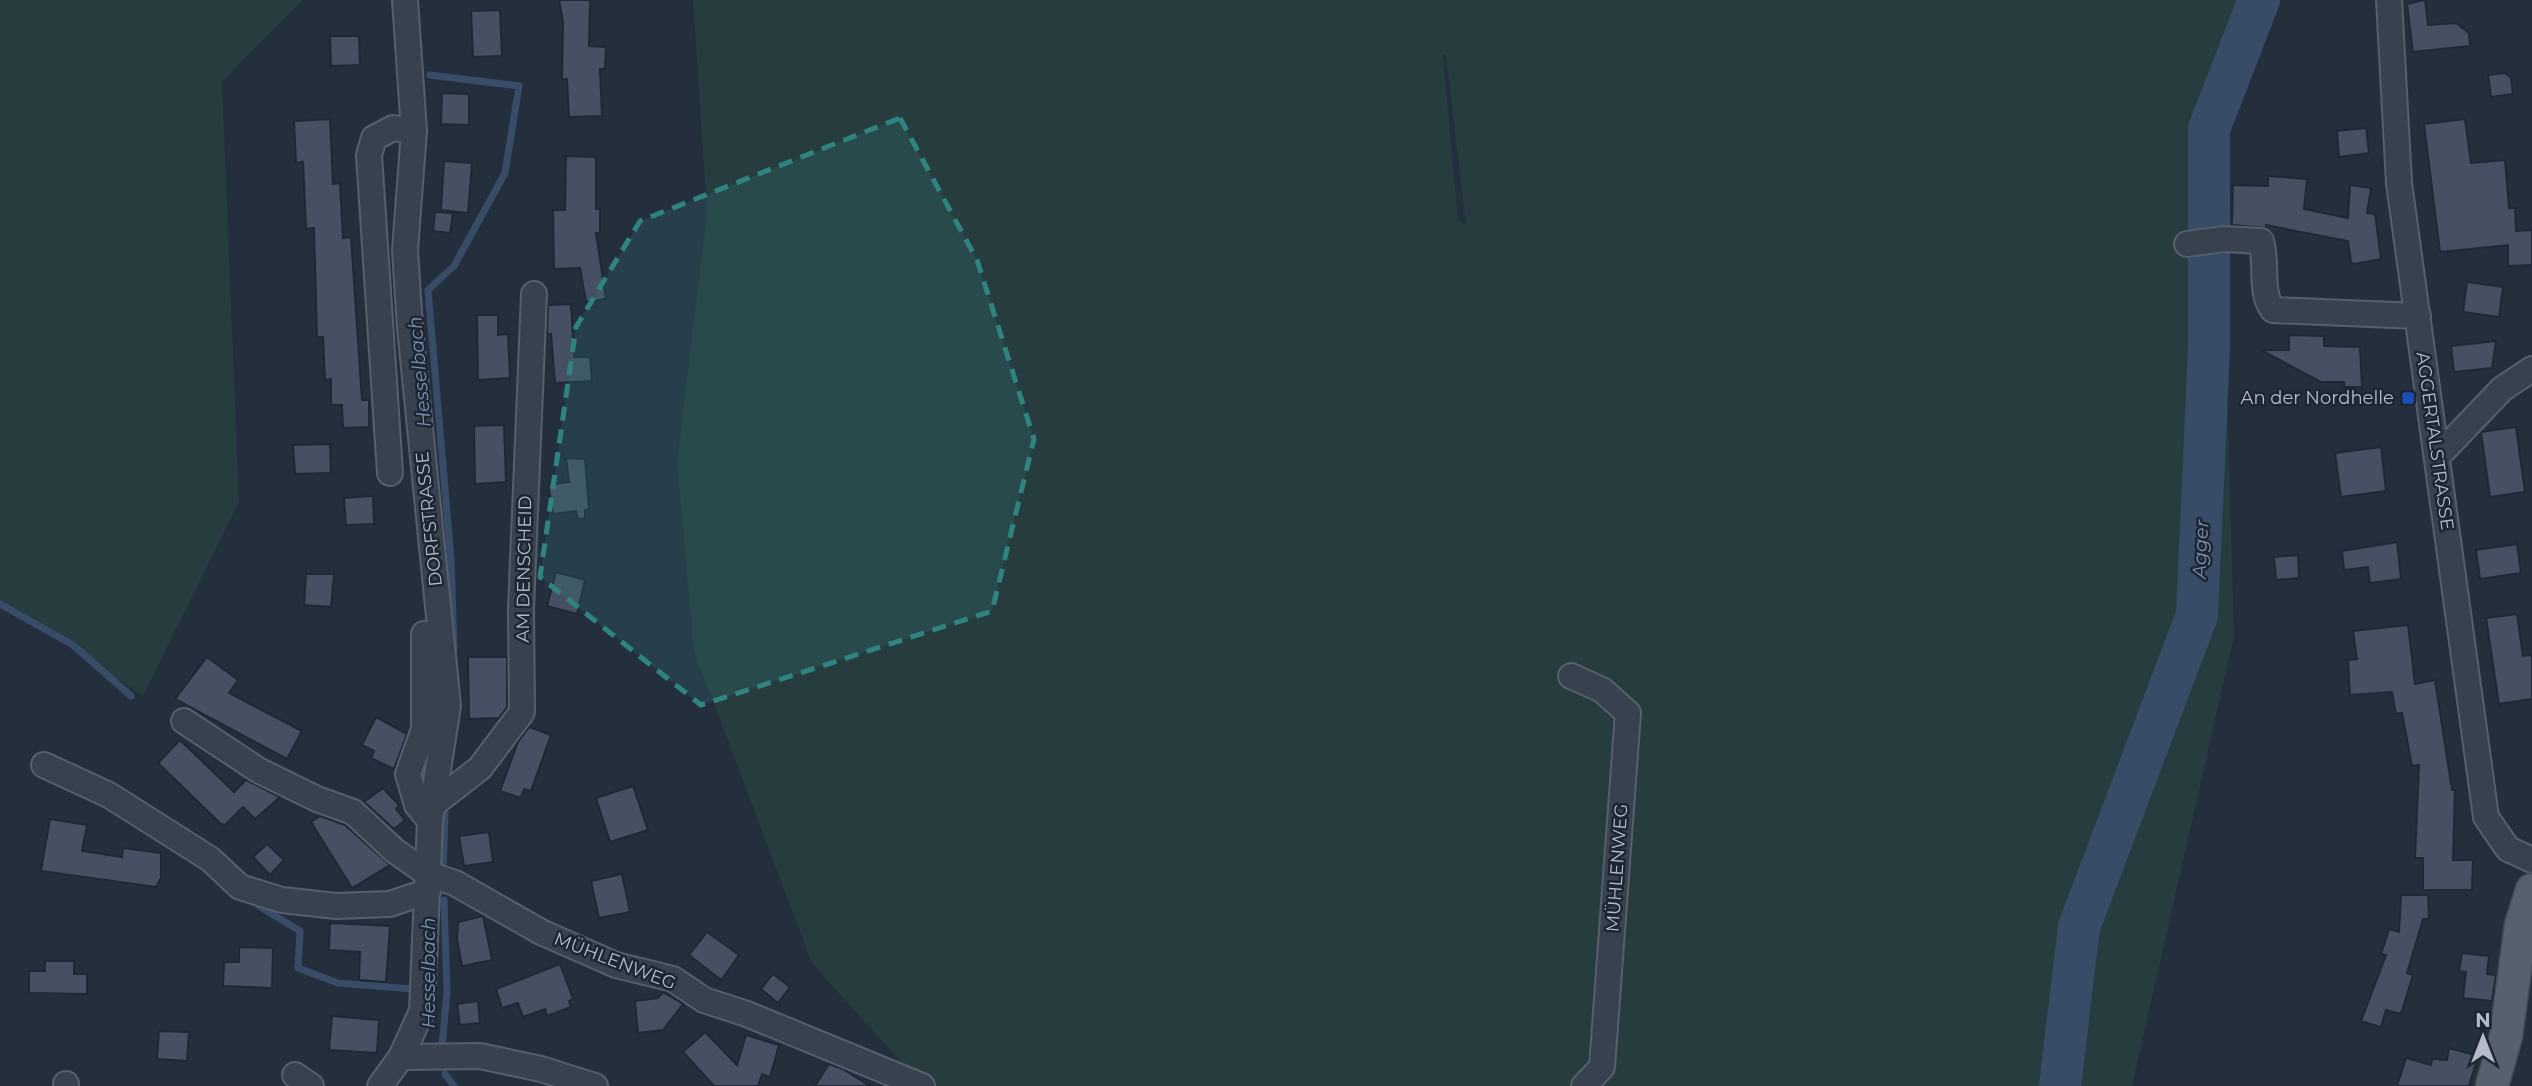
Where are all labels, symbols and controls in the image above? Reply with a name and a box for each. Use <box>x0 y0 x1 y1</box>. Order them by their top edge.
water label: Hesselbach <box>403 316 436 428</box>
street label: AGGERTALSTRASSE <box>2412 350 2458 532</box>
place label: An der Nordhelle <box>2240 387 2394 409</box>
marker: An der Nordhelle <box>2400 390 2416 406</box>
street label: DORFSTRASSE <box>411 450 447 588</box>
street label: AM DENSCHEID <box>512 495 536 643</box>
water label: Agger <box>2187 519 2214 580</box>
street label: MÜHLENWEG <box>1602 803 1632 933</box>
water label: Hesselbach <box>417 917 440 1029</box>
street label: MÜHLENWEG <box>551 928 679 994</box>
north arrow <box>2448 1002 2518 1072</box>
text: N <box>2475 1009 2491 1032</box>

